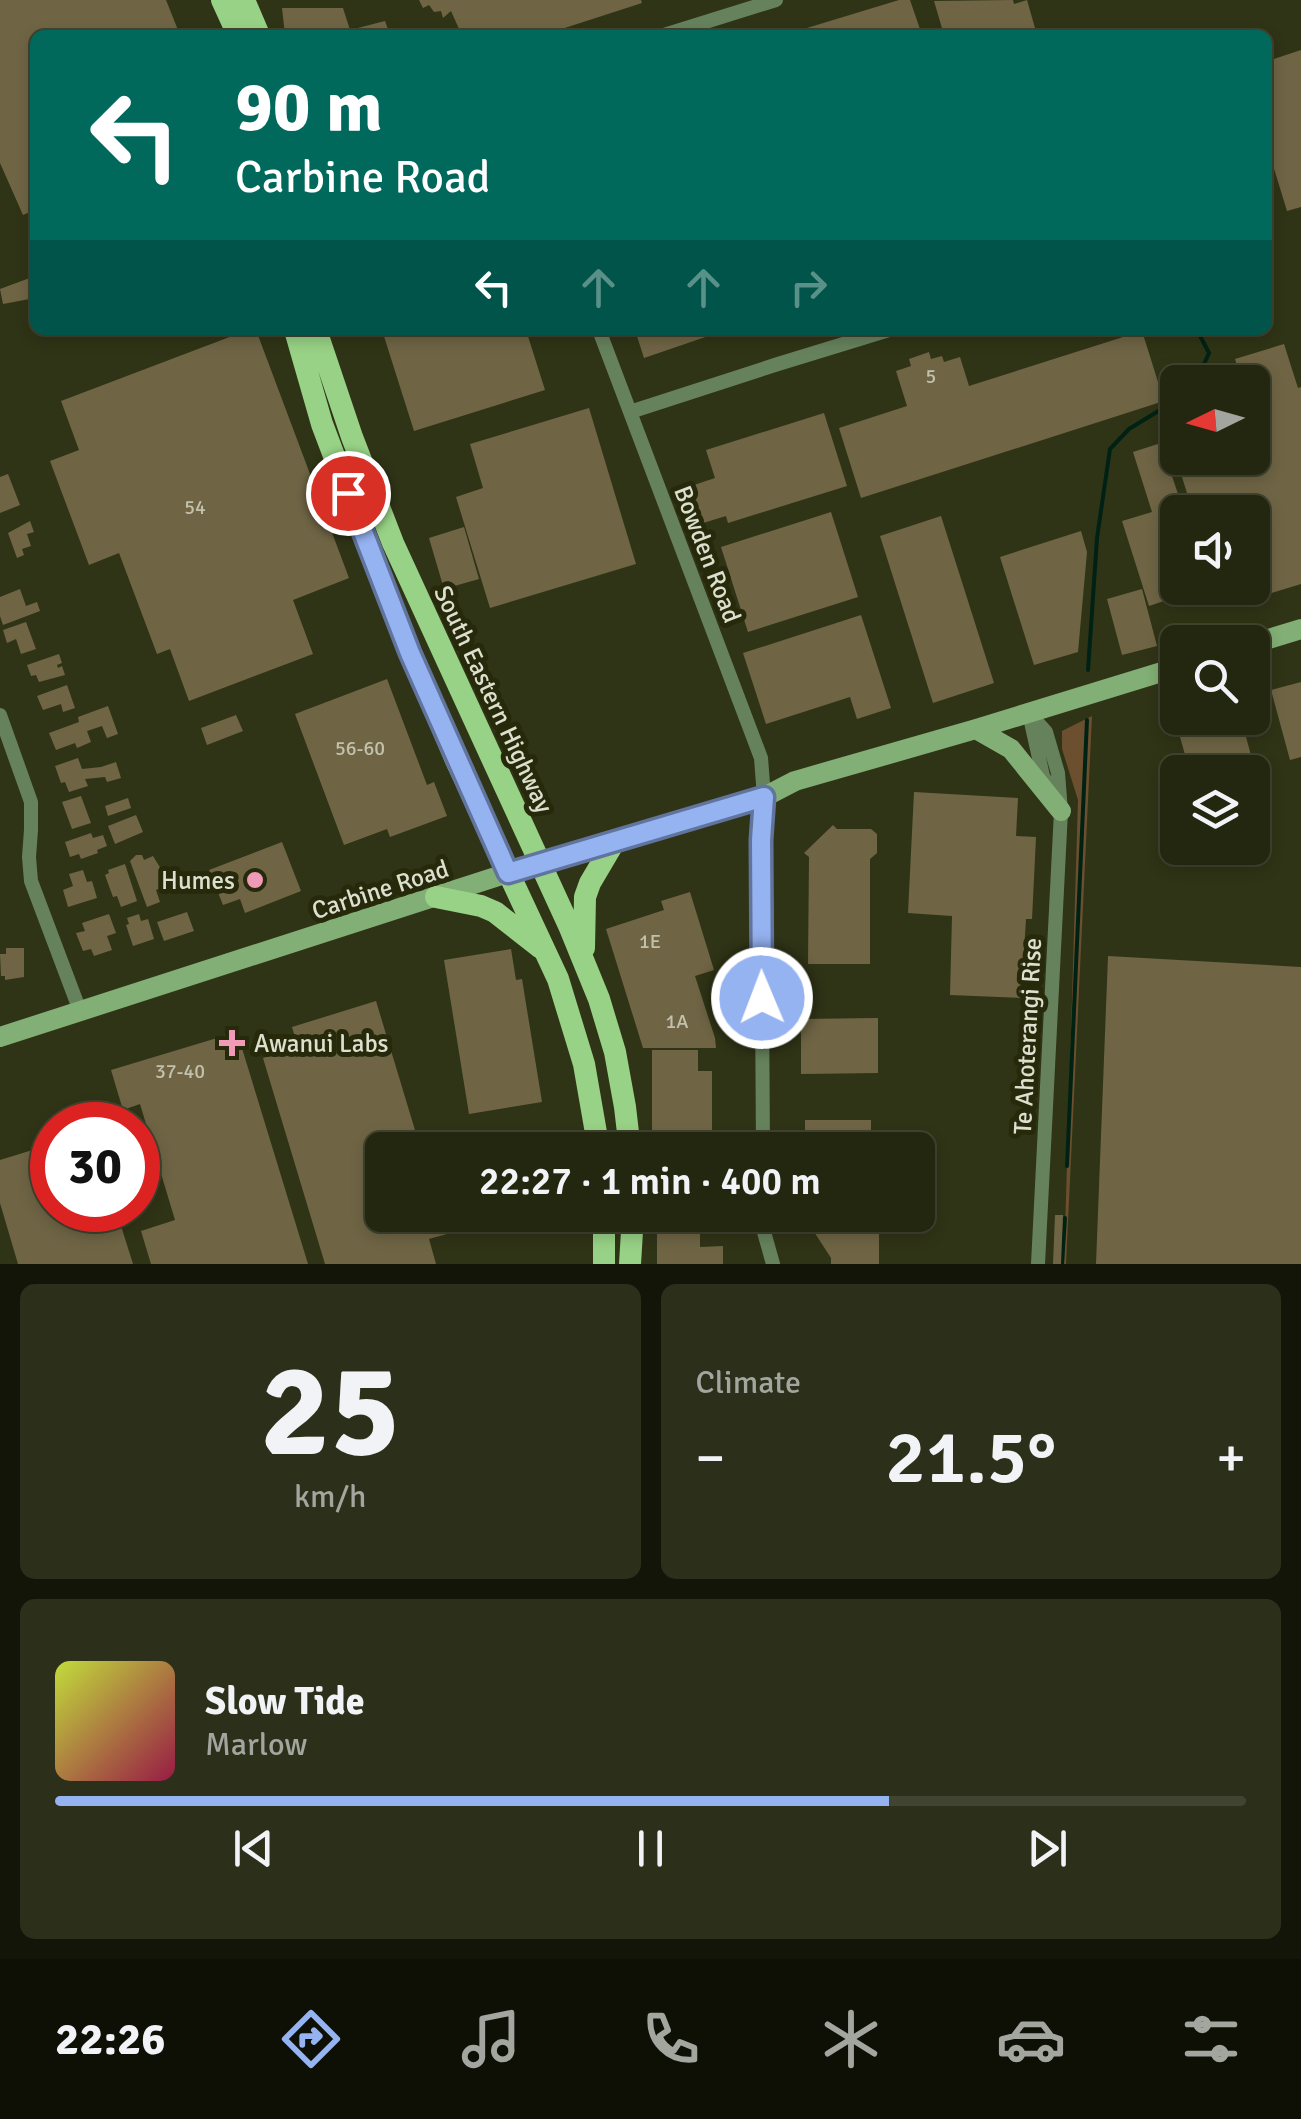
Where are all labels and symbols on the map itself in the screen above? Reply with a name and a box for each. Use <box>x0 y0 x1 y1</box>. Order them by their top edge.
house number: 5 <box>926 364 936 389</box>
north arrow <box>1160 365 1270 475</box>
pin <box>306 451 391 536</box>
street label: Bowden Road <box>667 481 748 627</box>
house number: 54 <box>184 495 206 520</box>
street label: South Eastern Highway <box>427 581 560 818</box>
house number: 56-60 <box>335 736 385 761</box>
street label: Carbine Road <box>308 853 452 926</box>
place label: Humes <box>161 865 235 896</box>
marker: Humes <box>244 869 266 891</box>
house number: 1E <box>639 929 661 954</box>
street label: Te Ahoterangi Rise <box>1007 937 1048 1135</box>
position arrow <box>710 946 814 1050</box>
house number: 1A <box>665 1009 689 1034</box>
place label: Awanui Labs <box>254 1028 389 1059</box>
marker: Awanui Labs <box>219 1030 245 1056</box>
house number: 37-40 <box>155 1059 205 1084</box>
speed limit sign: 30 <box>30 1102 160 1232</box>

